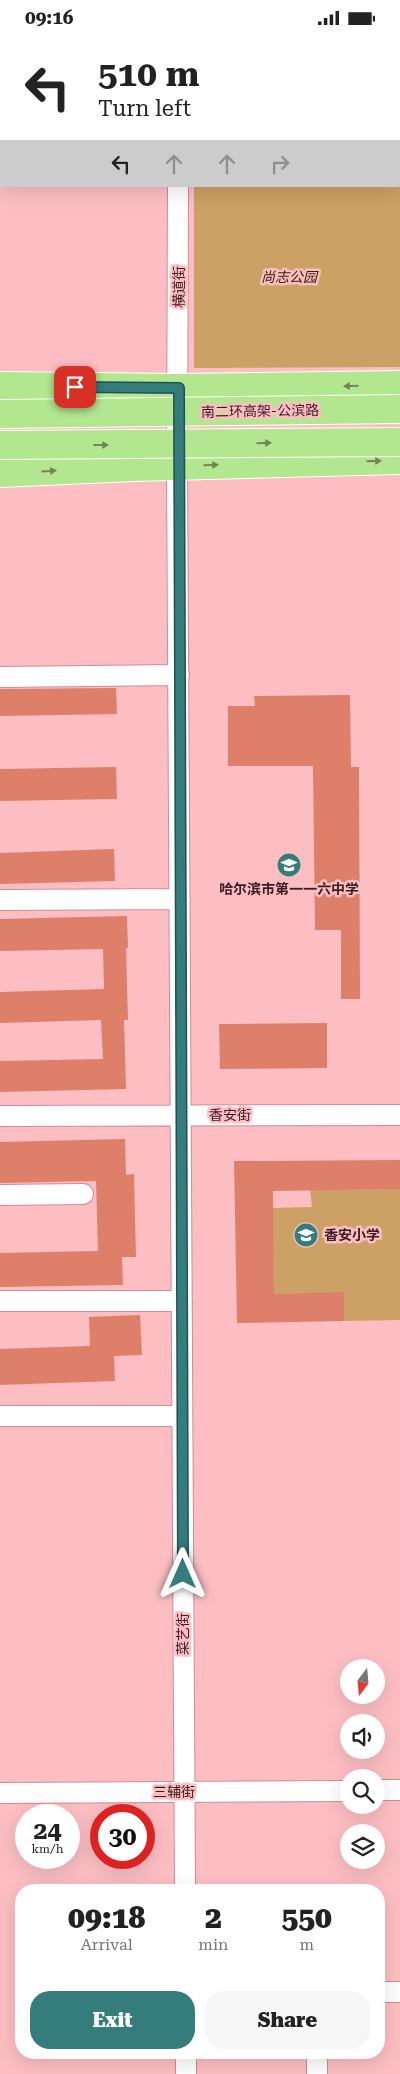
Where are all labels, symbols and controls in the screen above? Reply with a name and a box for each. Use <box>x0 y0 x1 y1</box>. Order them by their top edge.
text: 09:16 <box>25 6 74 29</box>
text: 510 m <box>98 54 199 95</box>
icon: left <box>15 55 80 120</box>
text: Turn left <box>98 96 191 121</box>
icon: left <box>107 150 135 178</box>
icon: ahead <box>160 150 188 178</box>
icon: ahead <box>213 150 241 178</box>
icon: right <box>266 150 294 178</box>
street label: 横道街 <box>171 266 187 308</box>
park label: 尚志公园 <box>261 269 319 285</box>
pin <box>54 366 96 408</box>
icon: arrive <box>61 373 89 401</box>
one-way arrow <box>343 382 359 390</box>
street label: 南二环高架-公滨路 <box>201 402 319 420</box>
one-way arrow <box>256 439 272 447</box>
one-way arrow <box>93 441 109 449</box>
one-way arrow <box>366 457 382 465</box>
one-way arrow <box>203 461 219 469</box>
one-way arrow <box>41 467 57 475</box>
school or university icon: 哈尔滨市第一一六中学 <box>276 852 302 878</box>
place label: 哈尔滨市第一一六中学 <box>219 881 359 897</box>
street label: 香安街 <box>209 1107 251 1123</box>
school or university icon: 香安小学 <box>293 1222 319 1248</box>
place label: 香安小学 <box>324 1227 380 1243</box>
position arrow <box>156 1547 208 1599</box>
street label: 菜艺街 <box>175 1613 191 1655</box>
north arrow <box>340 1659 385 1704</box>
map controls <box>340 1659 385 1869</box>
button: sound <box>340 1714 385 1759</box>
button: search <box>340 1769 385 1814</box>
street label: 三辅街 <box>153 1784 195 1800</box>
speed limit sign: 30 <box>90 1804 155 1869</box>
text: 24 <box>33 1816 62 1845</box>
button: layers <box>340 1824 385 1869</box>
text: km/h <box>31 1842 64 1856</box>
text: 09:18 <box>68 1900 145 1935</box>
text: 2 <box>205 1900 222 1935</box>
text: 550 <box>281 1900 332 1935</box>
text: Arrival <box>81 1935 133 1954</box>
text: min <box>198 1935 228 1954</box>
text: m <box>299 1935 314 1954</box>
button: Exit <box>30 1991 195 2049</box>
button: Share <box>205 1991 370 2049</box>

